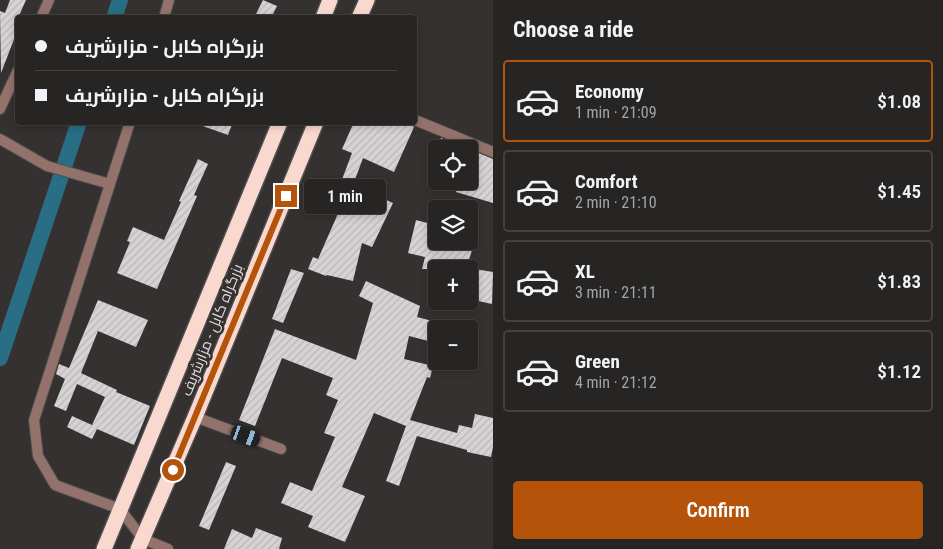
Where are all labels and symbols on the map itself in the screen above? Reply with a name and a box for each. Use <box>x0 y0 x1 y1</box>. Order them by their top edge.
callout: 1 min <box>304 178 386 214</box>
route end <box>275 185 297 207</box>
street label: بزرگراه کابل - مزارشریف <box>177 261 248 399</box>
car <box>229 424 262 448</box>
route start <box>162 459 184 481</box>

